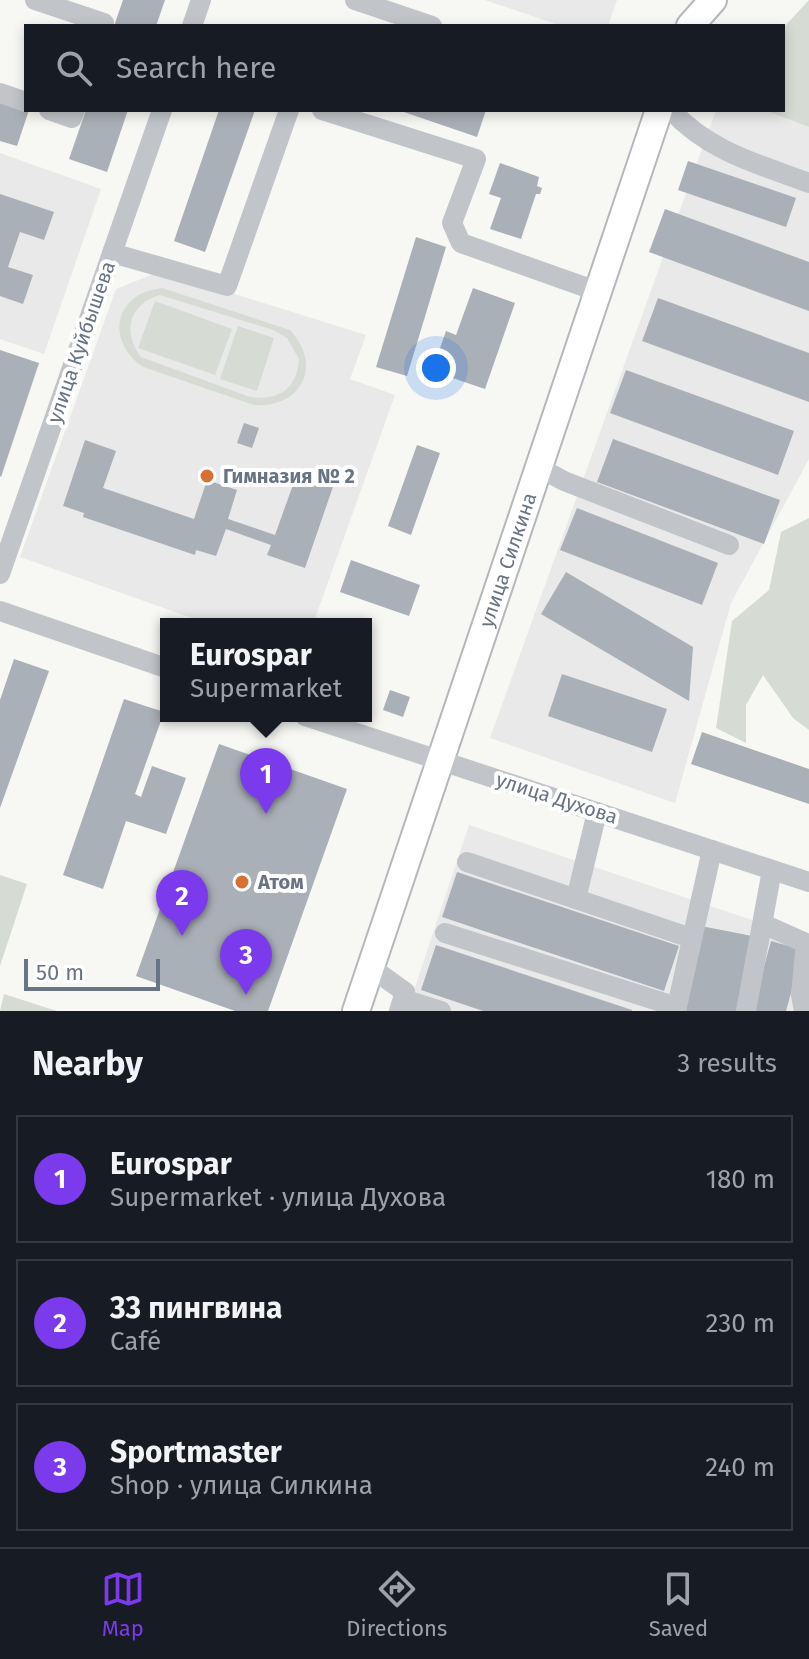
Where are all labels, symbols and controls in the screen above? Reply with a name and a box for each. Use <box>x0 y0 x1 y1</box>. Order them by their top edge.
search box <box>24 24 785 112</box>
icon: search <box>52 46 96 90</box>
text: Search here <box>116 50 276 86</box>
street label: улица Куйбышева <box>42 258 120 426</box>
your location <box>416 348 456 388</box>
place label: Гимназия № 2 <box>223 464 355 488</box>
marker: Гимназия № 2 <box>198 467 216 485</box>
street label: улица Силкина <box>474 489 542 630</box>
popup <box>160 618 372 722</box>
text: Eurospar <box>190 637 312 673</box>
text: Supermarket <box>190 673 342 704</box>
pin: 1 <box>240 748 292 814</box>
street label: улица Духова <box>493 767 621 829</box>
pin: 2 <box>156 870 208 936</box>
place label: Атом <box>257 870 304 894</box>
marker: Атом <box>233 873 251 891</box>
pin: 3 <box>220 929 272 995</box>
scale bar <box>24 955 160 991</box>
text: 50 m <box>36 959 84 986</box>
text: Nearby <box>32 1043 143 1084</box>
text: 3 results <box>677 1048 777 1079</box>
text: Eurospar <box>110 1146 232 1182</box>
text: 1 <box>54 1164 66 1195</box>
text: 180 m <box>706 1164 775 1195</box>
text: Supermarket · улица Духова <box>110 1182 446 1213</box>
text: 33 пингвина <box>110 1290 283 1326</box>
text: 2 <box>53 1308 67 1339</box>
text: 230 m <box>706 1308 775 1339</box>
text: Café <box>110 1326 161 1357</box>
text: Sportmaster <box>110 1434 282 1470</box>
text: 3 <box>53 1452 67 1483</box>
text: 240 m <box>705 1452 775 1483</box>
text: Shop · улица Силкина <box>110 1470 373 1501</box>
tab: Map <box>101 1567 145 1642</box>
tab: Directions <box>346 1567 447 1642</box>
tab: Saved <box>649 1567 708 1642</box>

